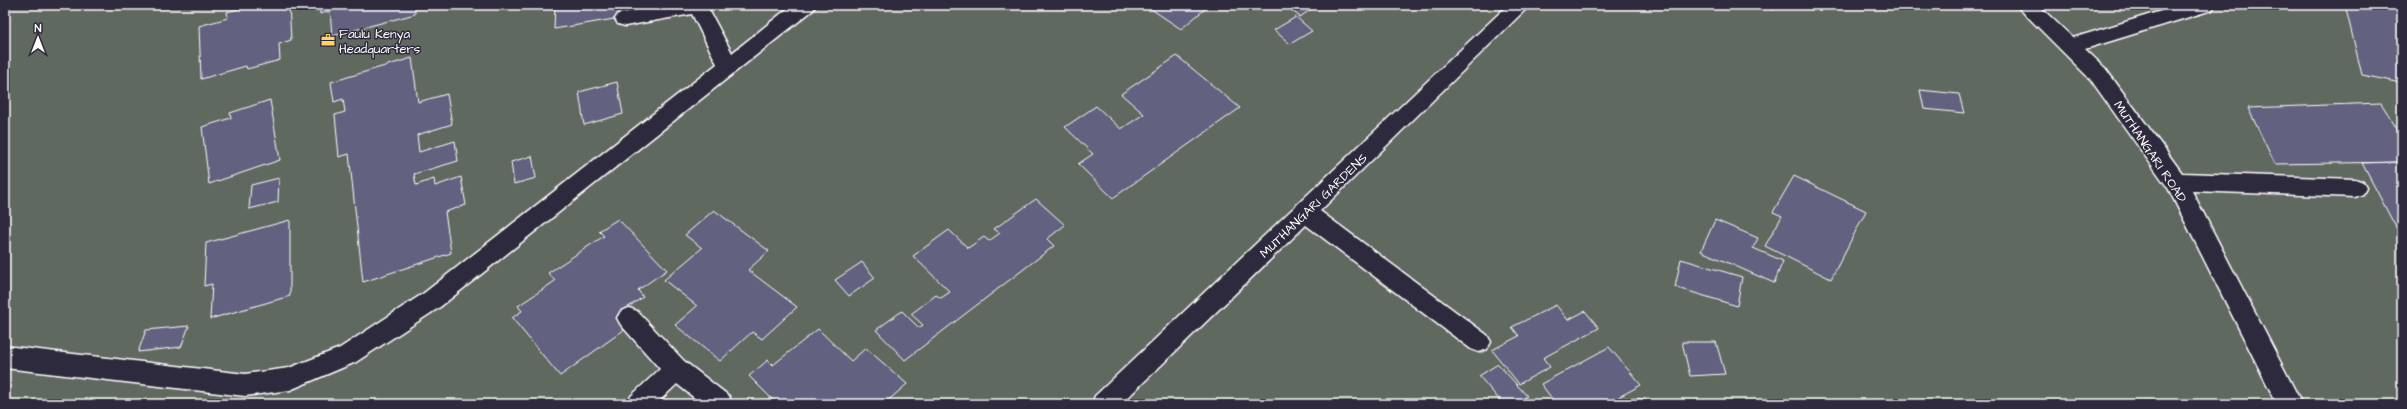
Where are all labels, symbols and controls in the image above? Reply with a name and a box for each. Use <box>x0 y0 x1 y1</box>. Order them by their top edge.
north arrow <box>18 18 58 58</box>
text: N <box>35 21 42 36</box>
place label: Faulu Kenya Headquarters <box>339 25 421 58</box>
office icon: Faulu Kenya Headquarters <box>320 32 336 48</box>
street label: MUTHANGARI ROAD <box>2109 97 2191 206</box>
street label: MUTHANGARI GARDENS <box>1256 149 1372 262</box>

